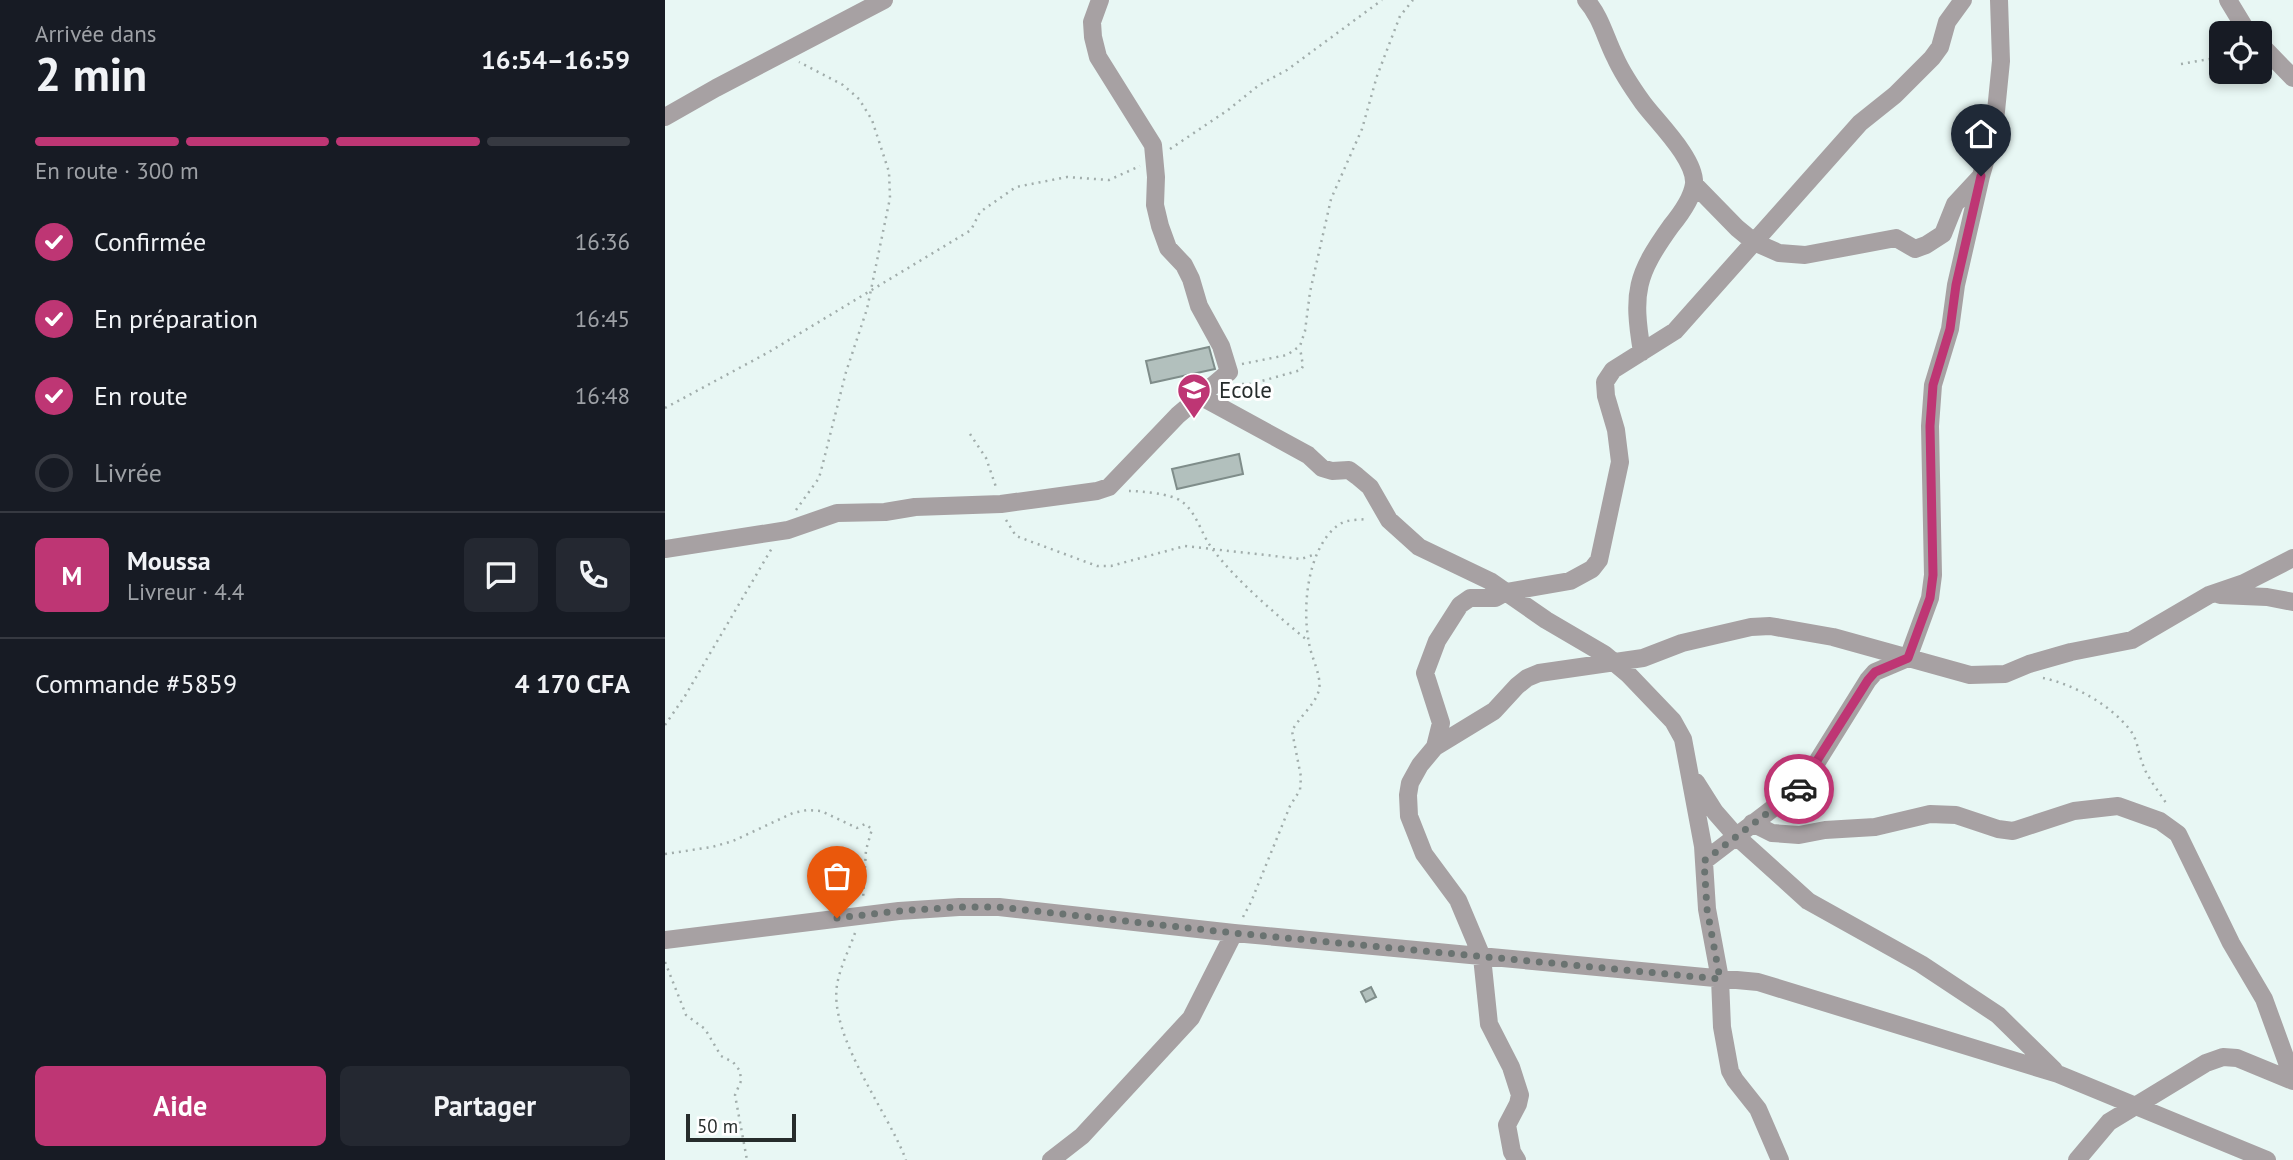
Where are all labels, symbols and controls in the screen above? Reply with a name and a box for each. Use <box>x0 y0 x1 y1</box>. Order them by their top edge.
text: Arrivée dans <box>35 19 156 48</box>
map controls <box>2209 21 2272 84</box>
button: locate <box>2209 21 2272 84</box>
text: 16:54–16:59 <box>481 43 630 76</box>
text: 2 min <box>35 44 147 104</box>
pin <box>1951 104 2011 176</box>
icon: home <box>1962 115 2000 153</box>
text: En route · 300 m <box>35 156 199 185</box>
icon: check <box>35 223 73 261</box>
text: Confirmée <box>94 225 206 258</box>
text: 16:36 <box>575 227 630 256</box>
icon: check <box>35 300 73 338</box>
text: En préparation <box>94 302 258 335</box>
text: 16:45 <box>575 304 630 333</box>
school or university icon: Ecole <box>1175 371 1213 420</box>
place label: Ecole <box>1219 375 1272 404</box>
icon: check <box>35 377 73 415</box>
text: En route <box>94 379 188 412</box>
text: 16:48 <box>575 381 630 410</box>
text: Livrée <box>94 456 162 489</box>
button: chat <box>464 538 538 612</box>
button: phone <box>556 538 630 612</box>
text: Moussa <box>127 544 211 577</box>
text: M <box>62 559 82 592</box>
text: Livreur · 4.4 <box>127 577 244 606</box>
text: Commande #5859 <box>35 667 237 700</box>
text: 4 170 CFA <box>515 667 630 700</box>
courier <box>1764 754 1834 824</box>
icon: car <box>1780 770 1818 808</box>
pin <box>807 846 867 918</box>
icon: bag <box>818 857 856 895</box>
button: Aide <box>35 1066 326 1146</box>
button: Partager <box>340 1066 630 1146</box>
scale bar <box>686 1111 796 1143</box>
text: 50 m <box>697 1114 738 1138</box>

